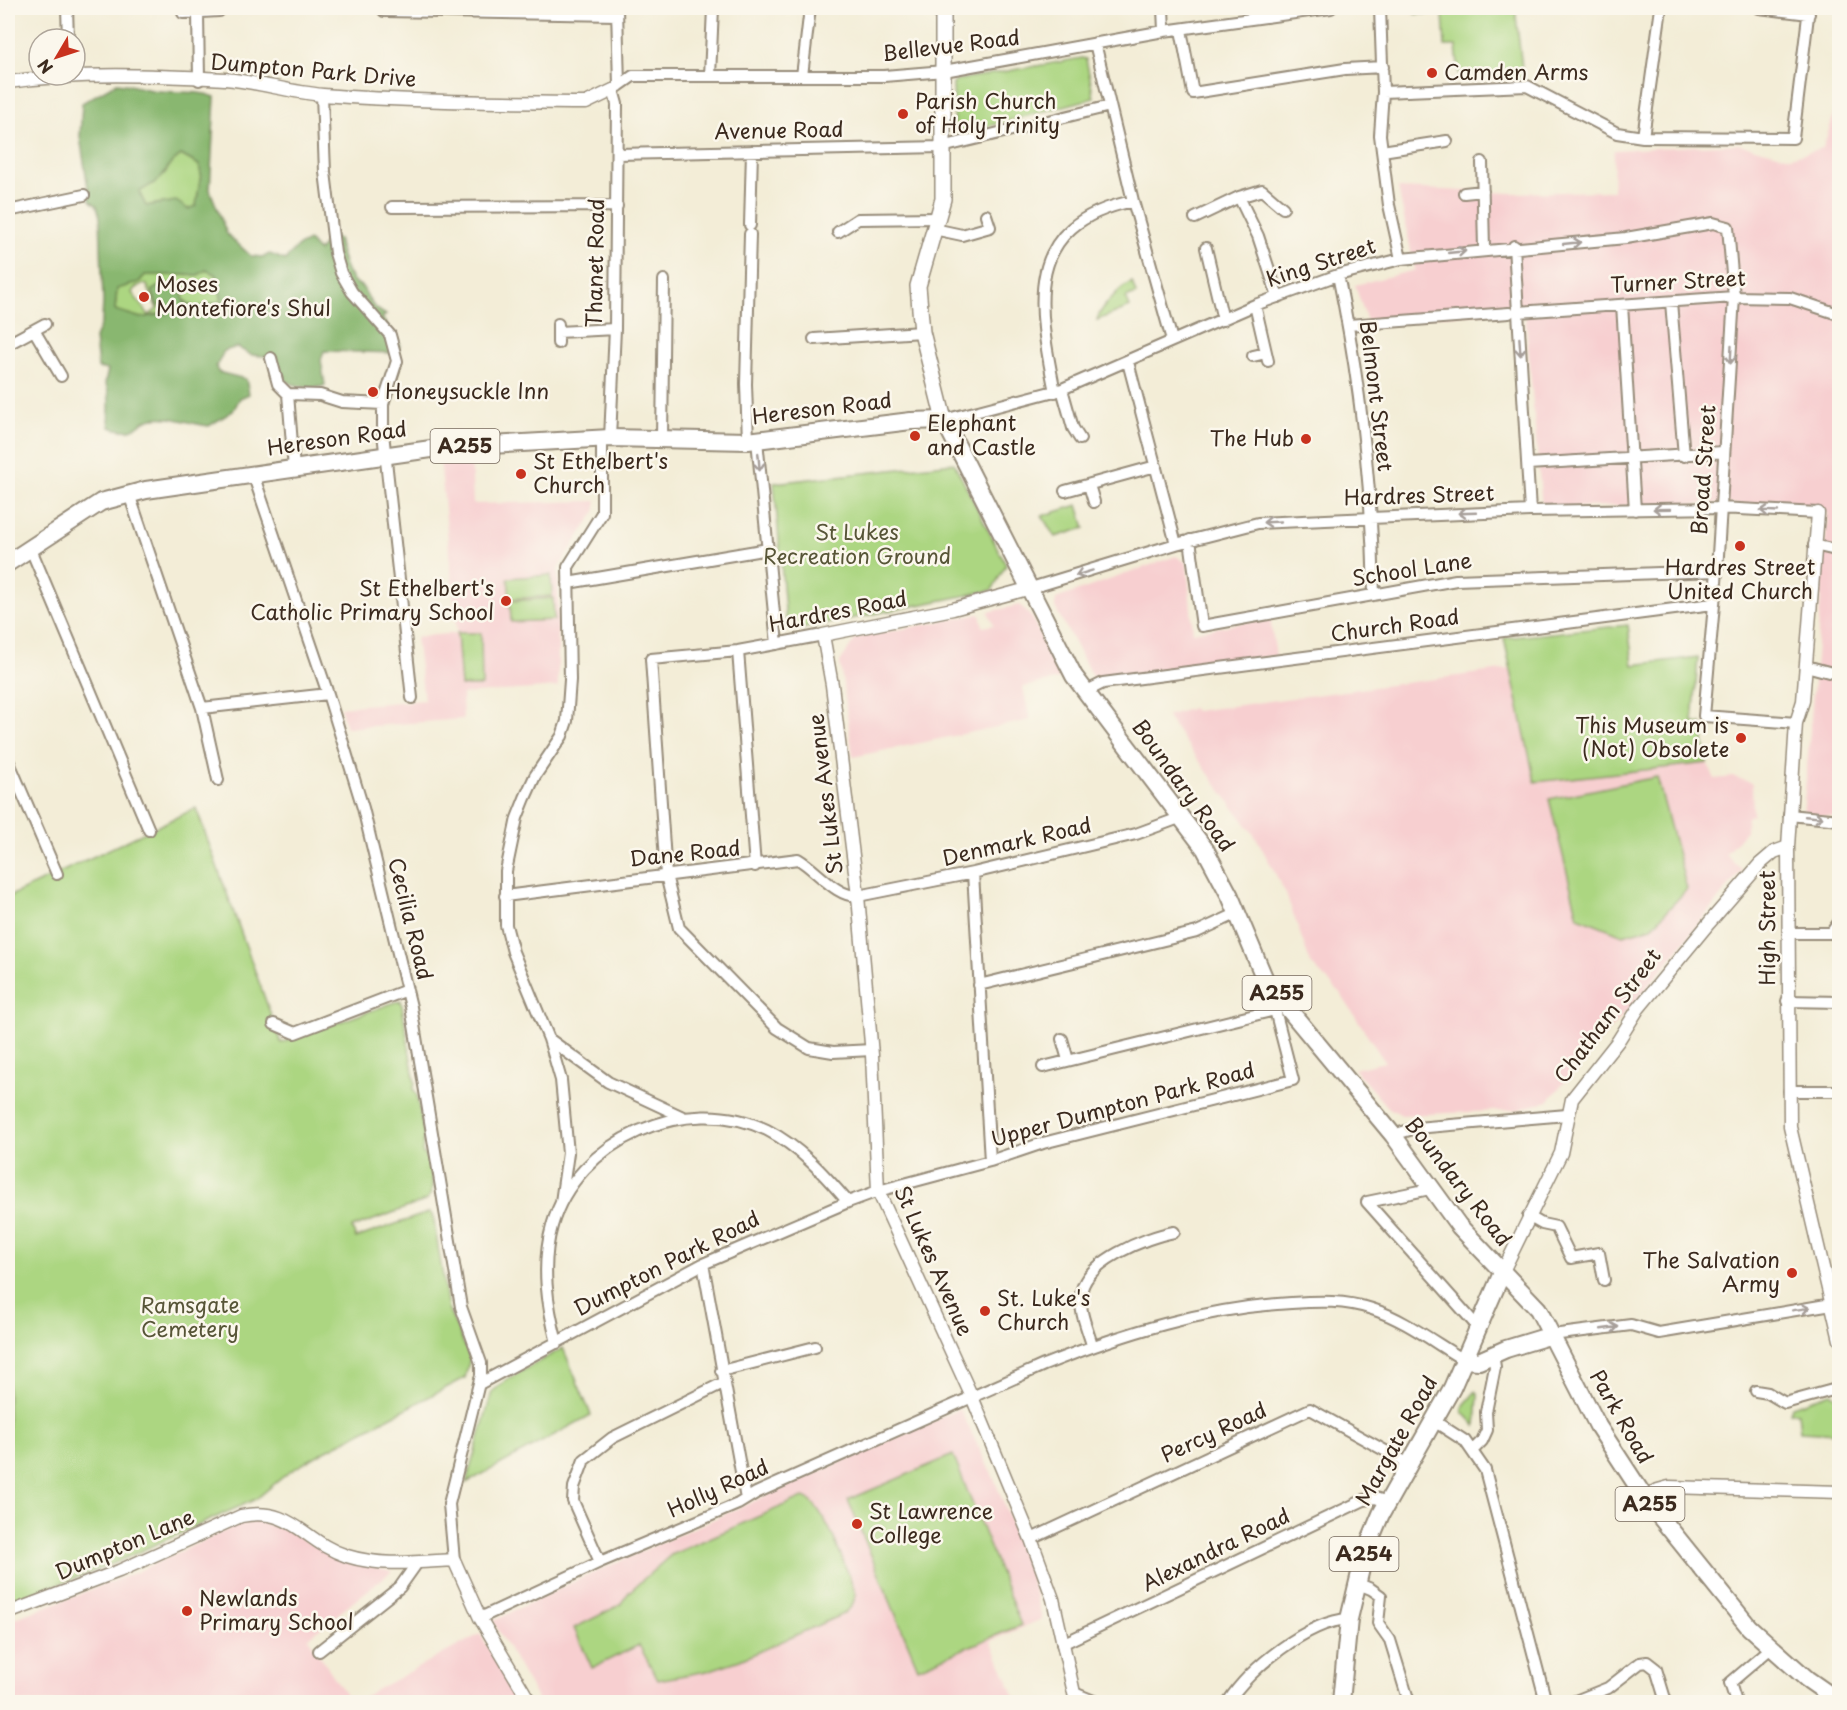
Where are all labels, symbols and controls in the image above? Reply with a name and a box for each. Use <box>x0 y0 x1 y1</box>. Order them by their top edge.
street label: Bellevue Road <box>880 20 1022 68</box>
north arrow <box>27 27 87 87</box>
street label: Dumpton Park Drive <box>209 44 418 94</box>
text: N <box>31 55 58 80</box>
place label: Camden Arms <box>1444 55 1589 87</box>
marker: Camden Arms <box>1425 66 1439 80</box>
place label: Parish Church of Holy Trinity <box>915 84 1060 140</box>
marker: Parish Church of Holy Trinity <box>896 107 910 121</box>
street label: Avenue Road <box>714 112 844 146</box>
street label: Thanet Road <box>577 198 611 328</box>
street label: King Street <box>1261 228 1379 294</box>
one-way arrow <box>1561 237 1581 248</box>
one-way arrow <box>1447 246 1467 257</box>
street label: Turner Street <box>1609 260 1746 300</box>
place label: Moses Montefiore's Shul <box>156 267 331 323</box>
marker: Moses Montefiore's Shul <box>137 290 151 304</box>
street label: Belmont Street <box>1353 318 1403 473</box>
one-way arrow <box>1515 336 1526 356</box>
one-way arrow <box>1726 345 1737 365</box>
place label: Honeysuckle Inn <box>385 374 549 406</box>
street label: Hereson Road <box>750 383 894 431</box>
marker: Honeysuckle Inn <box>366 385 380 399</box>
street label: Broad Street <box>1681 404 1723 536</box>
place label: Elephant and Castle <box>927 406 1036 462</box>
street label: Hereson Road <box>265 411 409 463</box>
place label: The Hub <box>1210 421 1294 453</box>
road number: A255 <box>430 429 500 463</box>
marker: Elephant and Castle <box>908 429 922 443</box>
marker: The Hub <box>1299 432 1313 446</box>
place label: St Ethelbert's Church <box>533 444 668 500</box>
one-way arrow <box>754 452 765 471</box>
marker: St Ethelbert's Church <box>514 467 528 481</box>
street label: Hardres Street <box>1343 475 1495 513</box>
one-way arrow <box>1652 504 1672 515</box>
one-way arrow <box>1759 505 1779 516</box>
one-way arrow <box>1457 508 1477 519</box>
park label: St Lukes Recreation Ground <box>763 515 951 571</box>
one-way arrow <box>1262 517 1282 528</box>
marker: Hardres Street United Church <box>1733 539 1747 553</box>
street label: School Lane <box>1349 543 1474 593</box>
place label: Hardres Street United Church <box>1665 550 1815 606</box>
one-way arrow <box>1075 568 1094 579</box>
place label: St Ethelbert's Catholic Primary School <box>250 571 494 627</box>
street label: Hardres Road <box>766 581 909 639</box>
marker: St Ethelbert's Catholic Primary School <box>499 594 513 608</box>
street label: Church Road <box>1328 599 1461 649</box>
place label: This Museum is (Not) Obsolete <box>1575 708 1729 764</box>
street label: St Lukes Avenue <box>798 712 850 877</box>
street label: Boundary Road <box>1125 712 1244 858</box>
marker: This Museum is (Not) Obsolete <box>1734 731 1748 745</box>
street label: Denmark Road <box>939 807 1094 873</box>
one-way arrow <box>1804 812 1824 823</box>
street label: Dane Road <box>628 830 742 874</box>
street label: Cecilia Road <box>381 854 443 983</box>
street label: High Street <box>1750 871 1782 985</box>
street label: Chatham Street <box>1545 941 1668 1089</box>
road number: A255 <box>1242 976 1312 1010</box>
street label: Upper Dumpton Park Road <box>987 1052 1258 1154</box>
street label: Boundary Road <box>1399 1109 1521 1253</box>
street label: St Lukes Avenue <box>887 1180 982 1341</box>
street label: Dumpton Park Road <box>568 1201 765 1323</box>
place label: The Salvation Army <box>1643 1243 1780 1299</box>
marker: The Salvation Army <box>1785 1266 1799 1280</box>
place label: St. Luke's Church <box>997 1281 1090 1337</box>
park label: Ramsgate Cemetery <box>140 1288 240 1344</box>
one-way arrow <box>1791 1303 1811 1314</box>
marker: St. Luke's Church <box>978 1304 992 1318</box>
one-way arrow <box>1599 1322 1619 1333</box>
street label: Park Road <box>1583 1363 1663 1469</box>
street label: Margate Road <box>1346 1369 1444 1511</box>
street label: Percy Road <box>1155 1393 1271 1470</box>
street label: Holly Road <box>661 1450 773 1525</box>
road number: A255 <box>1616 1487 1684 1521</box>
place label: St Lawrence College <box>869 1494 993 1550</box>
street label: Alexandra Road <box>1136 1498 1295 1598</box>
street label: Dumpton Lane <box>50 1499 199 1587</box>
marker: St Lawrence College <box>850 1517 864 1531</box>
road number: A254 <box>1330 1537 1398 1571</box>
place label: Newlands Primary School <box>199 1581 354 1637</box>
marker: Newlands Primary School <box>180 1604 194 1618</box>

